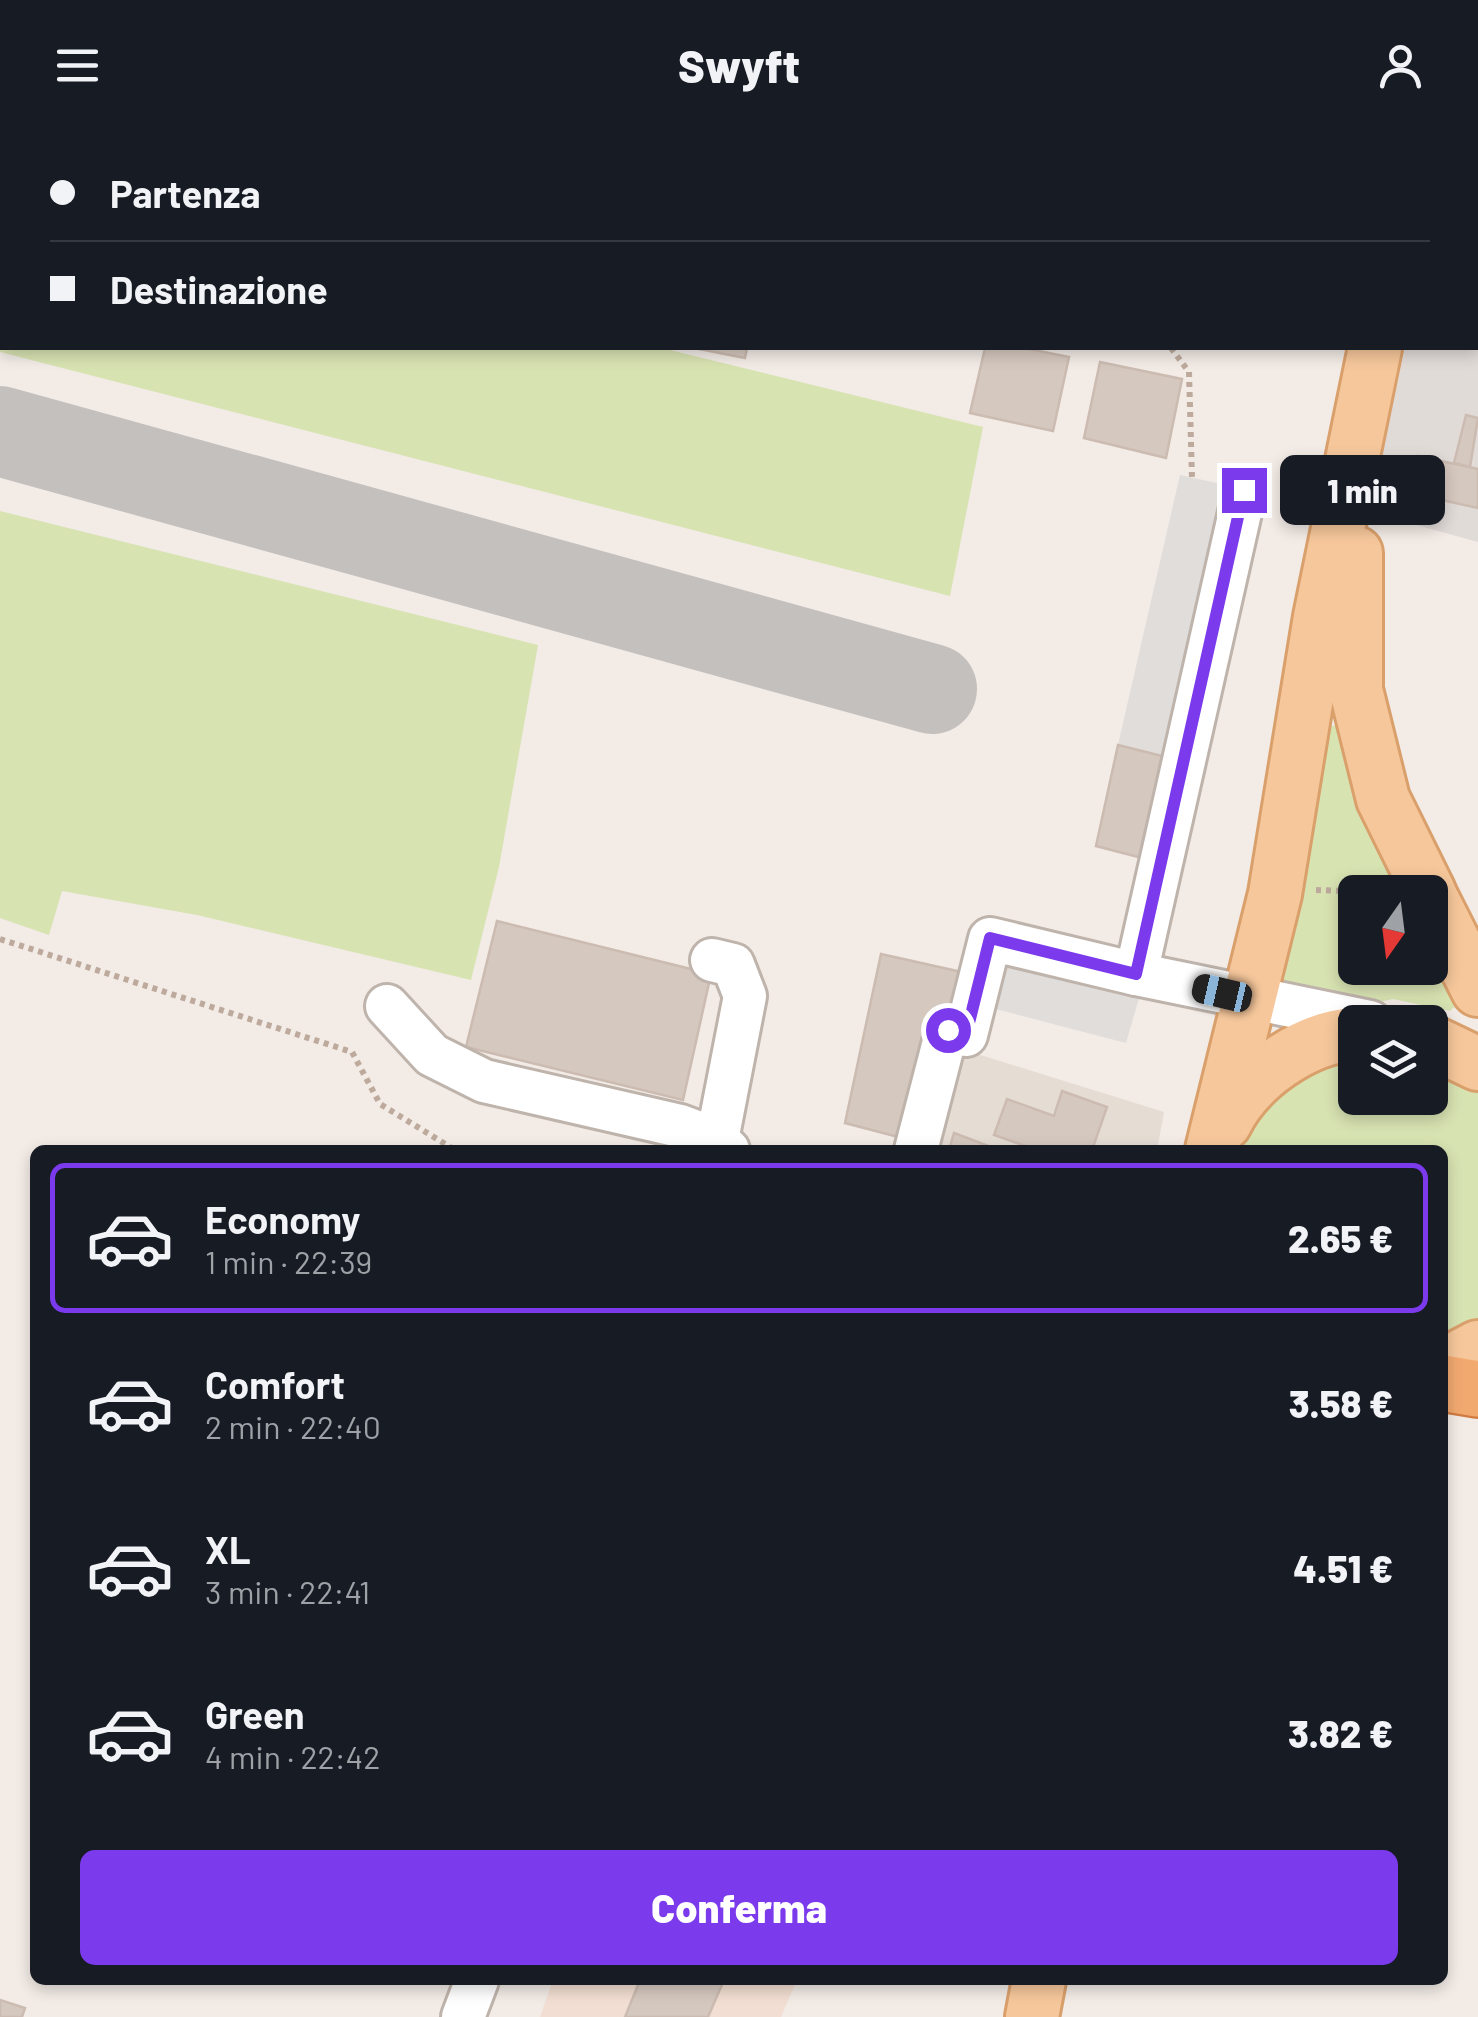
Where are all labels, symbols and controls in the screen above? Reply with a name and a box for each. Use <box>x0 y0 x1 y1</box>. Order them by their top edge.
icon: menu <box>50 38 105 93</box>
text: Swyft <box>678 38 800 92</box>
icon: person <box>1373 38 1428 93</box>
text: Partenza <box>110 170 261 216</box>
text: Destinazione <box>110 266 328 312</box>
callout: 1 min <box>1279 455 1444 525</box>
route end <box>1222 468 1267 513</box>
text: 1 min <box>1327 471 1398 509</box>
north arrow <box>1338 875 1448 985</box>
map controls <box>1338 875 1448 1115</box>
car <box>1189 972 1255 1014</box>
button: layers <box>1338 1005 1448 1115</box>
route start <box>926 1008 971 1053</box>
icon: car <box>85 1193 175 1283</box>
text: Economy <box>205 1196 360 1242</box>
text: 2.65 € <box>1288 1215 1393 1261</box>
text: 1 min · 22:39 <box>205 1242 372 1280</box>
icon: car <box>85 1358 175 1448</box>
text: Comfort <box>205 1361 345 1407</box>
text: 3.58 € <box>1289 1380 1393 1426</box>
text: 2 min · 22:40 <box>205 1407 381 1445</box>
icon: car <box>85 1523 175 1613</box>
text: XL <box>205 1526 251 1572</box>
text: 4.51 € <box>1293 1545 1393 1591</box>
text: 3 min · 22:41 <box>205 1572 370 1610</box>
icon: car <box>85 1688 175 1778</box>
text: Green <box>205 1691 305 1737</box>
text: 3.82 € <box>1288 1710 1393 1756</box>
text: 4 min · 22:42 <box>205 1737 380 1775</box>
button: Conferma <box>80 1850 1398 1965</box>

